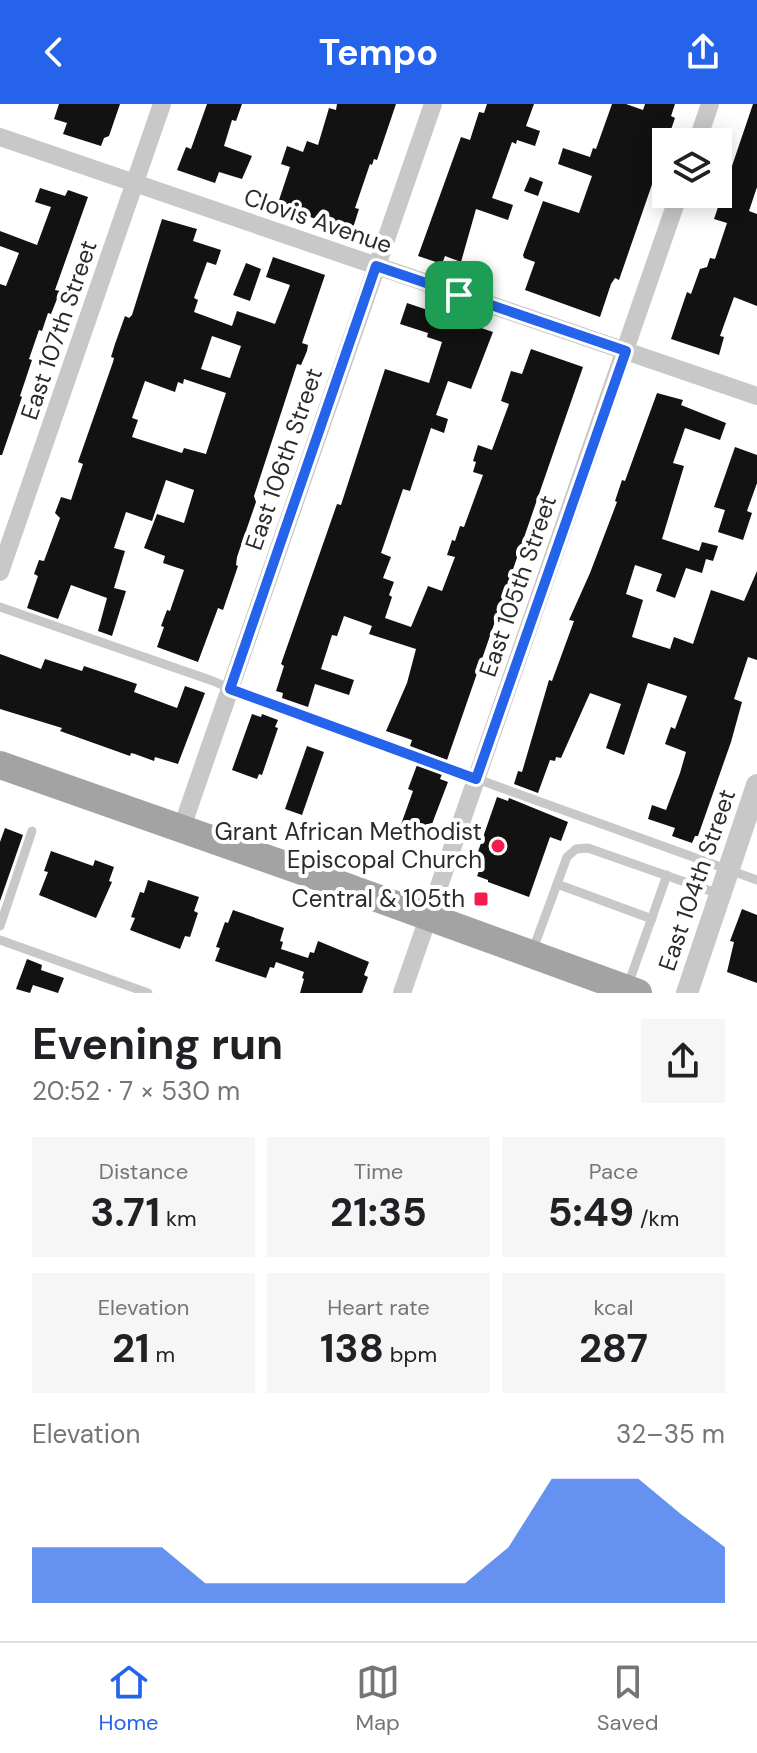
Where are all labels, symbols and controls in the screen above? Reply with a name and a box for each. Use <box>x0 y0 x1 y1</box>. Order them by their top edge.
text: Tempo <box>319 29 438 76</box>
icon: back <box>32 30 76 74</box>
icon: share <box>681 30 725 74</box>
map controls <box>652 128 732 208</box>
button: layers <box>652 128 732 208</box>
street label: Clovis Avenue <box>240 181 396 260</box>
street label: East 107th Street <box>13 236 104 424</box>
pin <box>425 261 493 329</box>
icon: arrive <box>437 273 481 317</box>
street label: East 106th Street <box>238 364 329 554</box>
street label: East 105th Street <box>472 491 563 681</box>
street label: East 104th Street <box>651 785 742 975</box>
place label: Grant African Methodist Episcopal Church <box>214 816 482 875</box>
marker: Grant African Methodist Episcopal Church <box>489 837 507 855</box>
place label: Central & 105th <box>292 883 465 914</box>
marker: Central & 105th <box>472 890 490 908</box>
text: Evening run <box>32 1015 283 1073</box>
button: share <box>641 1019 725 1103</box>
text: 20:52 · 7 × 530 m <box>32 1074 240 1108</box>
text: Distance <box>99 1157 188 1186</box>
text: Time <box>354 1157 403 1186</box>
text: Pace <box>589 1157 638 1186</box>
text: 3.71 <box>90 1186 160 1238</box>
text: 21:35 <box>330 1186 427 1238</box>
text: 5:49 <box>548 1186 634 1238</box>
text: km <box>160 1204 197 1233</box>
text: /km <box>634 1204 679 1233</box>
text: Elevation <box>98 1293 189 1322</box>
text: Heart rate <box>327 1293 430 1322</box>
text: kcal <box>594 1293 633 1322</box>
text: 21 <box>112 1322 150 1374</box>
text: 138 <box>320 1322 384 1374</box>
text: 287 <box>579 1322 648 1374</box>
text: m <box>150 1340 175 1369</box>
text: bpm <box>384 1340 437 1369</box>
text: Elevation <box>32 1417 140 1451</box>
text: 32–35 m <box>616 1417 725 1451</box>
tab: Home <box>98 1660 159 1737</box>
tab: Map <box>356 1660 400 1737</box>
tab: Saved <box>597 1660 659 1737</box>

